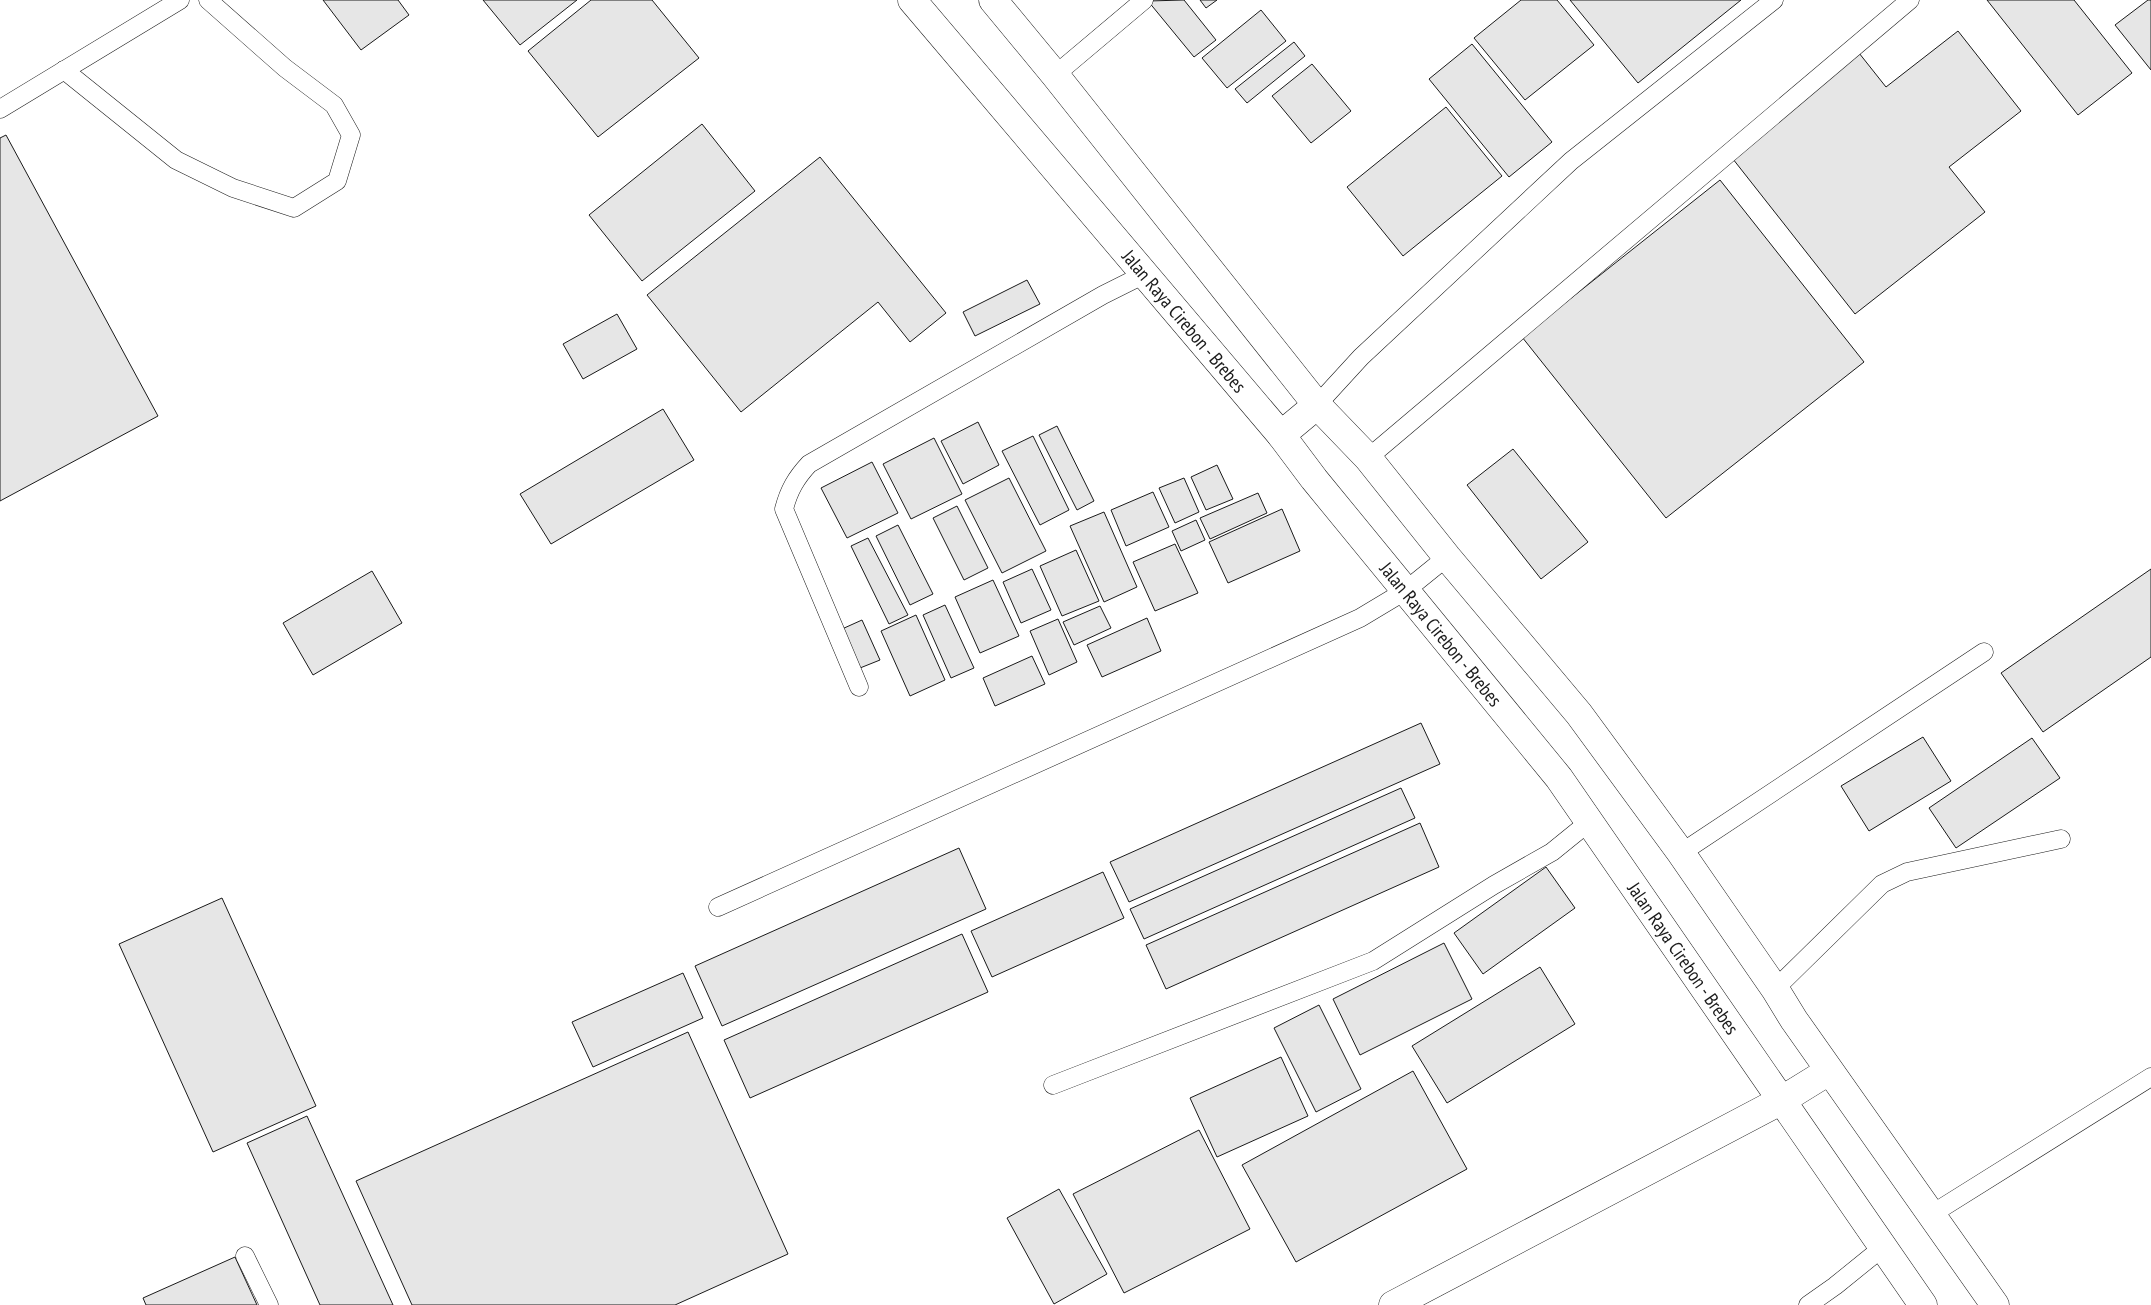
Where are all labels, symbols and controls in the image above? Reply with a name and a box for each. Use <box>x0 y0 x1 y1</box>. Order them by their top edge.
street label: Jalan Raya Cirebon - Brebes <box>1116 244 1252 397</box>
street label: Jalan Raya Cirebon - Brebes <box>1374 556 1507 711</box>
street label: Jalan Raya Cirebon - Brebes <box>1622 877 1744 1039</box>

